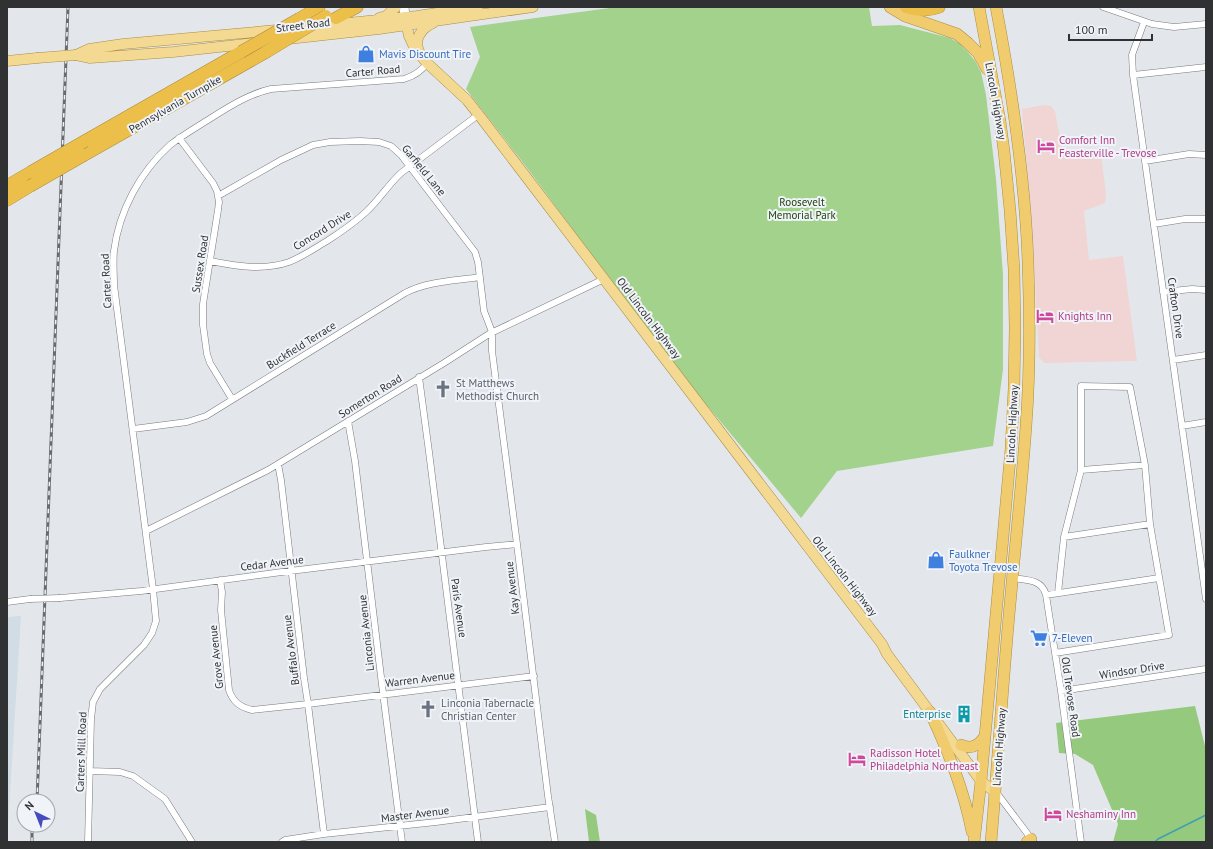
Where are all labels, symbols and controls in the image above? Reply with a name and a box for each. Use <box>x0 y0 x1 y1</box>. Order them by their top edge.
street label: Street Road <box>275 15 331 35</box>
scale bar <box>1069 16 1152 42</box>
text: 100 m <box>1075 22 1108 37</box>
shop icon: Mavis Discount Tire <box>356 44 376 64</box>
place label: Mavis Discount Tire <box>379 47 471 61</box>
street label: Lincoln Highway <box>982 61 1010 142</box>
street label: Carter Road <box>345 62 401 80</box>
street label: Pennsylvania Turnpike <box>126 72 224 136</box>
place label: Comfort Inn Feasterville - Trevose <box>1059 133 1157 160</box>
hotel icon: Comfort Inn Feasterville - Trevose <box>1036 136 1056 156</box>
street label: Garfield Lane <box>399 141 449 199</box>
park label: Roosevelt Memorial Park <box>768 195 837 222</box>
street label: Concord Drive <box>290 206 354 253</box>
street label: Sussex Road <box>189 234 211 294</box>
street label: Carter Road <box>98 253 114 309</box>
street label: Old Lincoln Highway <box>614 275 685 362</box>
street label: Crafton Drive <box>1165 276 1187 340</box>
hotel icon: Knights Inn <box>1035 306 1055 326</box>
place label: Knights Inn <box>1058 309 1112 323</box>
street label: Buckfield Terrace <box>264 318 339 372</box>
street label: Somerton Road <box>336 371 404 421</box>
place label: St Matthews Methodist Church <box>456 376 539 403</box>
church icon: St Matthews Methodist Church <box>433 379 453 399</box>
street label: Lincoln Highway <box>1003 384 1021 463</box>
street label: Old Lincoln Highway <box>809 533 881 620</box>
place label: Faulkner Toyota Trevose <box>949 547 1018 574</box>
shop icon: Faulkner Toyota Trevose <box>926 550 946 570</box>
street label: Cedar Avenue <box>240 552 305 574</box>
street label: Kay Avenue <box>502 560 522 615</box>
street label: Paris Avenue <box>448 578 470 639</box>
street label: Linconia Avenue <box>355 594 377 672</box>
street label: Buffalo Avenue <box>280 614 302 686</box>
street label: Grove Avenue <box>206 624 226 690</box>
supermarket icon: 7-Eleven <box>1029 628 1049 648</box>
place label: 7-Eleven <box>1052 631 1093 645</box>
street label: Old Trevose Road <box>1058 656 1084 738</box>
street label: Windsor Drive <box>1098 658 1166 682</box>
street label: Warren Avenue <box>384 668 456 690</box>
place label: Linconia Tabernacle Christian Center <box>441 696 535 723</box>
church icon: Linconia Tabernacle Christian Center <box>418 699 438 719</box>
building icon: Enterprise <box>954 704 974 724</box>
place label: Enterprise <box>903 707 951 721</box>
street label: Lincoln Highway <box>989 707 1009 787</box>
street label: Carters Mill Road <box>73 711 89 792</box>
place label: Radisson Hotel Philadelphia Northeast <box>870 746 979 773</box>
hotel icon: Radisson Hotel Philadelphia Northeast <box>847 749 867 769</box>
north arrow <box>16 793 56 833</box>
text: N <box>22 798 37 813</box>
street label: Master Avenue <box>380 803 450 825</box>
hotel icon: Neshaminy Inn <box>1043 804 1063 824</box>
place label: Neshaminy Inn <box>1066 807 1136 821</box>

